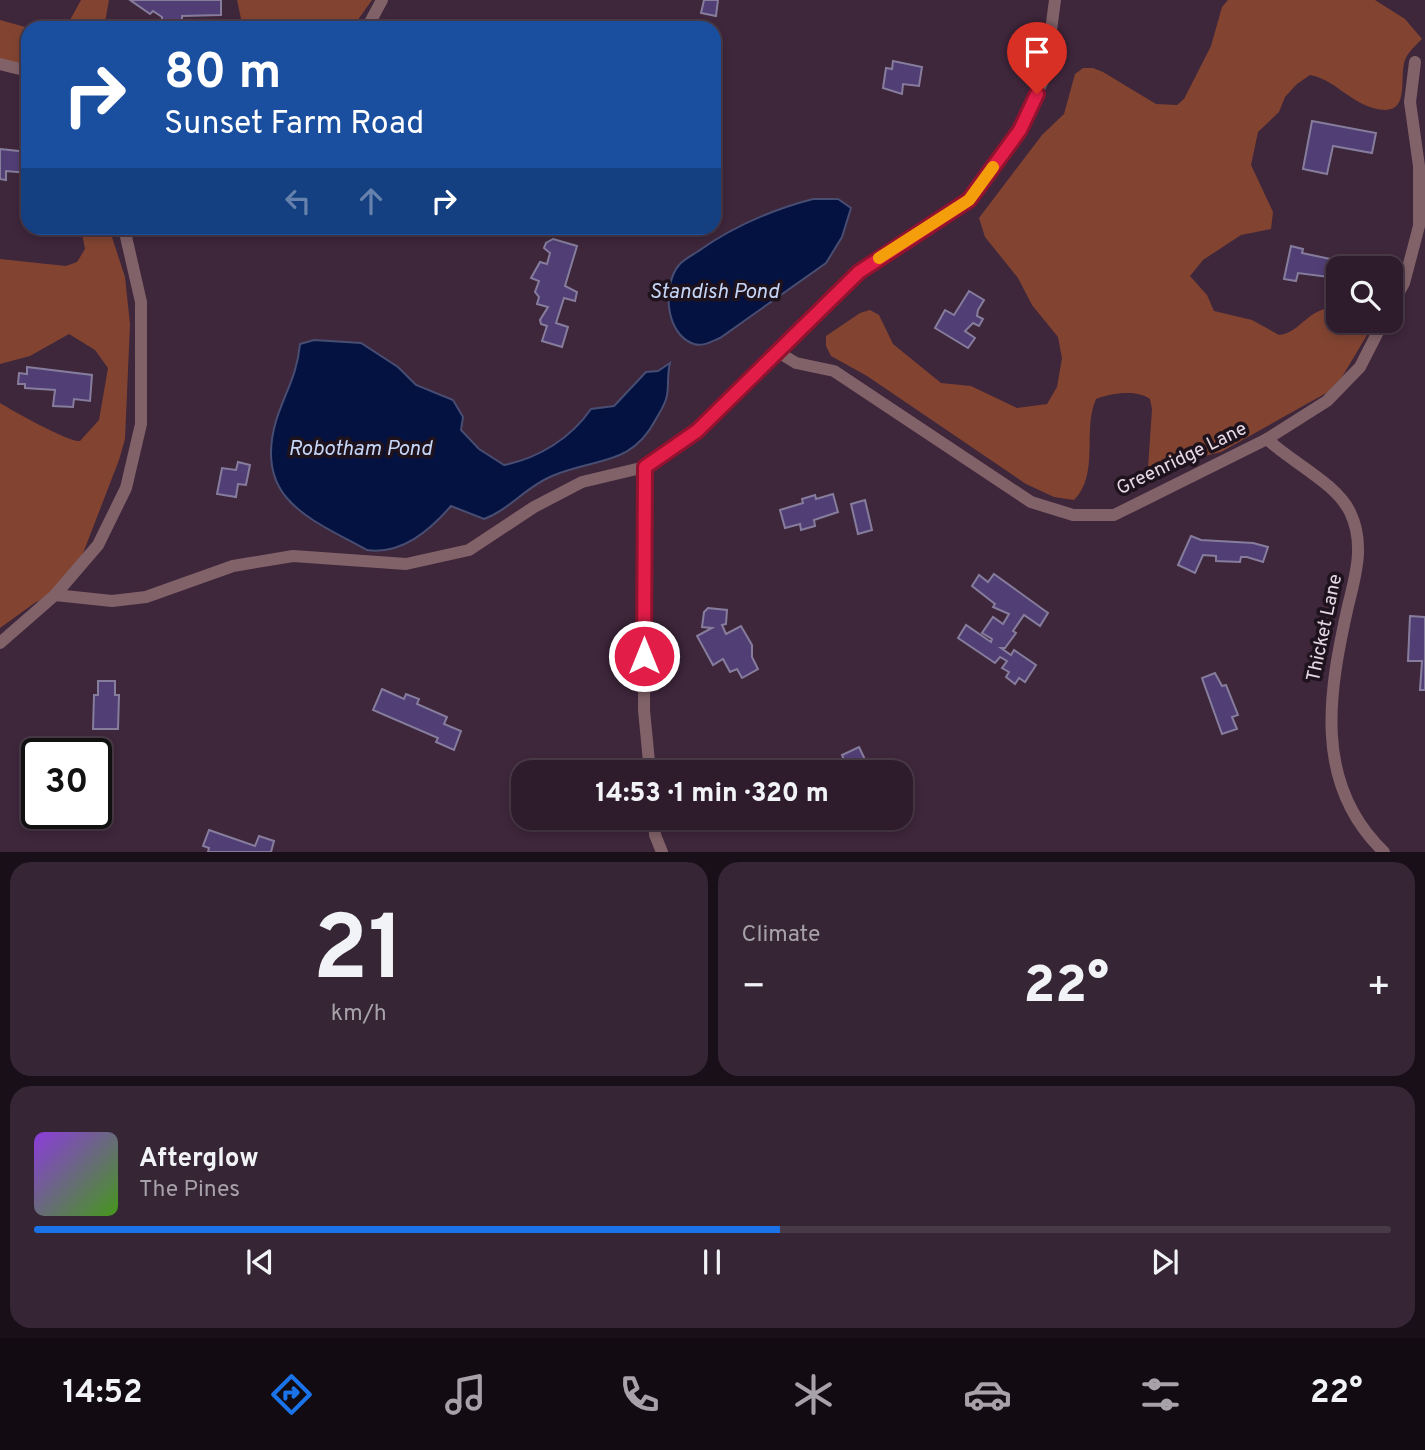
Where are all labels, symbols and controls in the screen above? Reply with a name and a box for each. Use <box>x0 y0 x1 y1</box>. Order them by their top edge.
pin <box>1007 22 1067 94</box>
icon: arrive <box>1018 33 1056 71</box>
text: 80 m <box>164 44 281 106</box>
icon: right <box>49 49 140 140</box>
text: Sunset Farm Road <box>164 105 424 145</box>
icon: left <box>279 182 317 220</box>
icon: ahead <box>352 182 390 220</box>
icon: right <box>425 182 463 220</box>
map controls <box>1326 256 1403 333</box>
button: search <box>1326 256 1403 333</box>
water label: Standish Pond <box>649 279 780 306</box>
street label: Greenridge Lane <box>1113 417 1251 501</box>
water label: Robotham Pond <box>288 436 433 463</box>
street label: Thicket Lane <box>1302 572 1348 684</box>
position arrow <box>607 619 681 693</box>
speed limit sign: 30 <box>21 738 112 829</box>
text: 14:53 · 1 min · 320 m <box>595 778 829 811</box>
text: 21 <box>313 897 405 1012</box>
text: Climate <box>742 921 820 950</box>
text: 22° <box>1024 955 1109 1021</box>
text: − <box>742 964 766 1013</box>
text: + <box>1366 964 1391 1013</box>
text: km/h <box>331 1000 387 1029</box>
text: Afterglow <box>139 1143 259 1176</box>
text: The Pines <box>139 1176 240 1205</box>
icon: previous <box>241 1243 279 1281</box>
icon: pause <box>693 1243 731 1281</box>
icon: next <box>1146 1243 1184 1281</box>
icon: directions <box>267 1370 316 1419</box>
icon: music <box>441 1370 490 1419</box>
icon: phone <box>615 1370 664 1419</box>
icon: climate <box>789 1370 838 1419</box>
icon: car <box>963 1370 1012 1419</box>
icon: filters <box>1136 1370 1185 1419</box>
text: 14:52 <box>62 1374 143 1414</box>
text: 22° <box>1310 1374 1363 1414</box>

